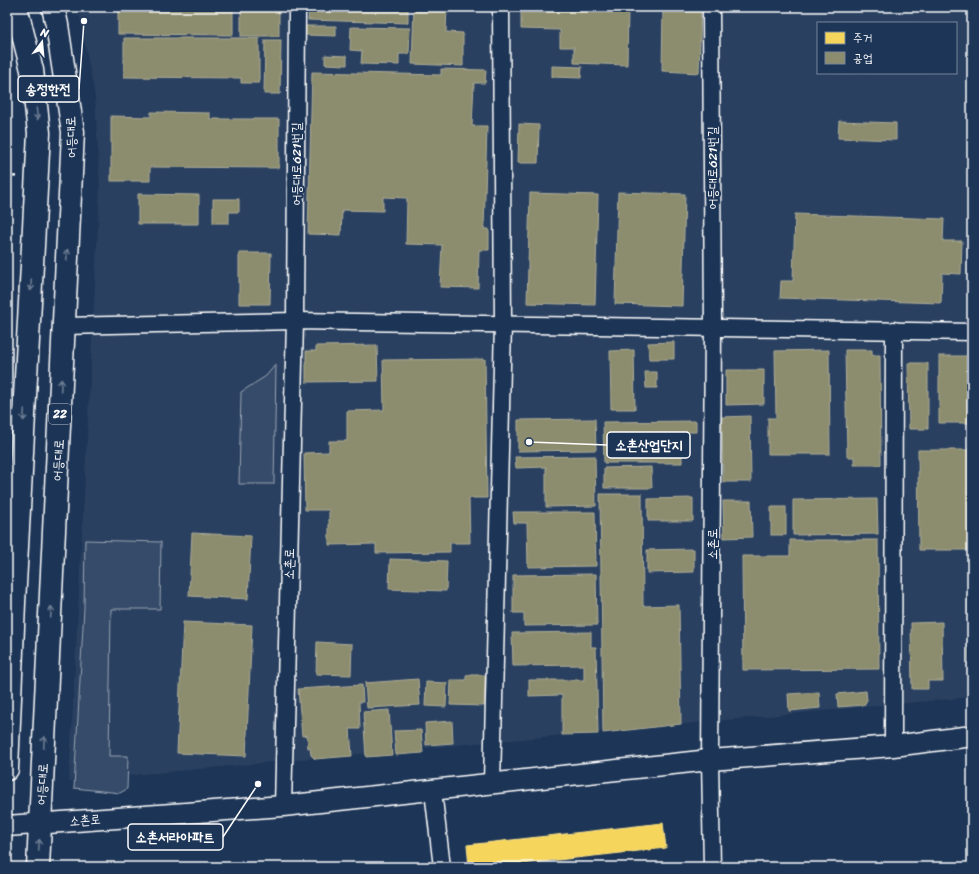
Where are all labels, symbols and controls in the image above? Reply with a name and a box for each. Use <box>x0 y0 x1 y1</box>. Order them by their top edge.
north arrow <box>22 22 62 62</box>
text: N <box>37 22 51 43</box>
legend <box>817 22 957 74</box>
text: 주거 <box>853 27 872 49</box>
text: 공업 <box>853 47 872 69</box>
callout: 송정한전 <box>18 76 79 102</box>
text: 송정한전 <box>25 77 71 102</box>
one-way arrow <box>33 107 40 120</box>
street label: 어등대로 <box>59 116 83 158</box>
street label: 어등대로621번길 <box>285 122 308 206</box>
street label: 어등대로621번길 <box>701 126 724 210</box>
one-way arrow <box>63 249 71 262</box>
one-way arrow <box>27 278 34 291</box>
one-way arrow <box>57 379 65 392</box>
road number: 22 <box>49 404 71 424</box>
one-way arrow <box>20 408 27 421</box>
callout: 소촌산업단지 <box>607 432 690 458</box>
text: 소촌산업단지 <box>615 433 683 458</box>
street label: 어등대로 <box>45 439 71 481</box>
street label: 소촌로 <box>701 528 724 560</box>
street label: 소촌로 <box>277 548 301 580</box>
one-way arrow <box>47 606 54 619</box>
one-way arrow <box>41 736 48 749</box>
street label: 어등대로 <box>29 763 55 805</box>
street label: 소촌로 <box>69 807 101 833</box>
callout: 소촌서라아파트 <box>128 824 223 850</box>
text: 소촌서라아파트 <box>136 825 214 850</box>
one-way arrow <box>35 839 43 852</box>

